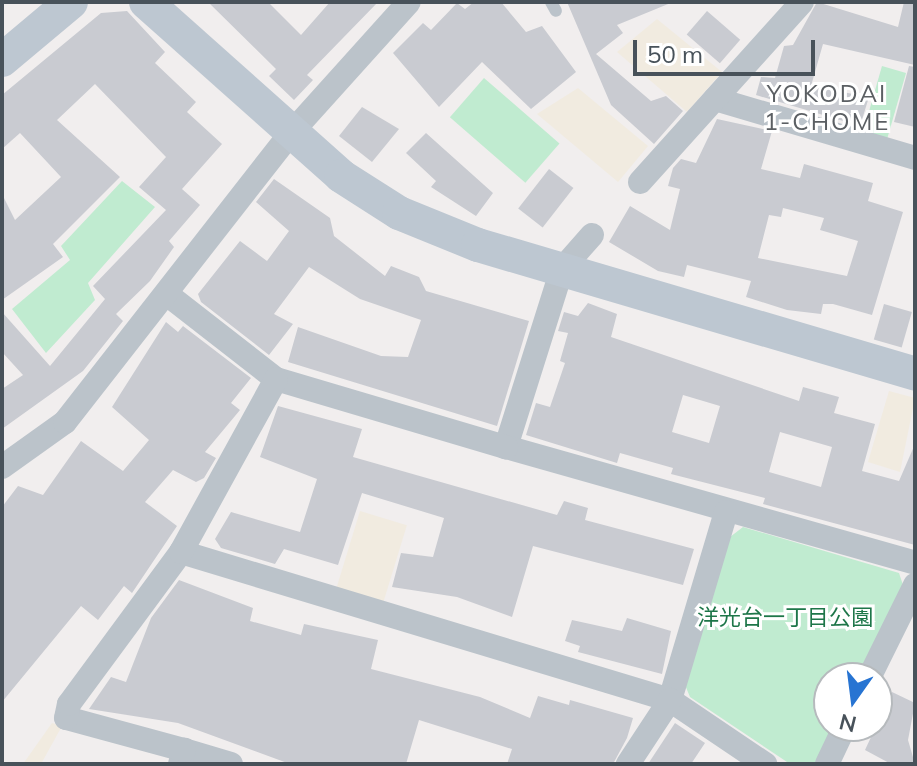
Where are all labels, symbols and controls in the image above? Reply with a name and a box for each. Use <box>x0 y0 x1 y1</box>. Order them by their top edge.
scale bar <box>637 24 819 74</box>
text: 50 m <box>647 39 703 69</box>
district label: YOKODAI 1-CHOME <box>764 80 890 136</box>
park label: 洋光台一丁目公園 <box>697 605 873 631</box>
north arrow <box>813 662 893 742</box>
text: N <box>836 708 859 739</box>

